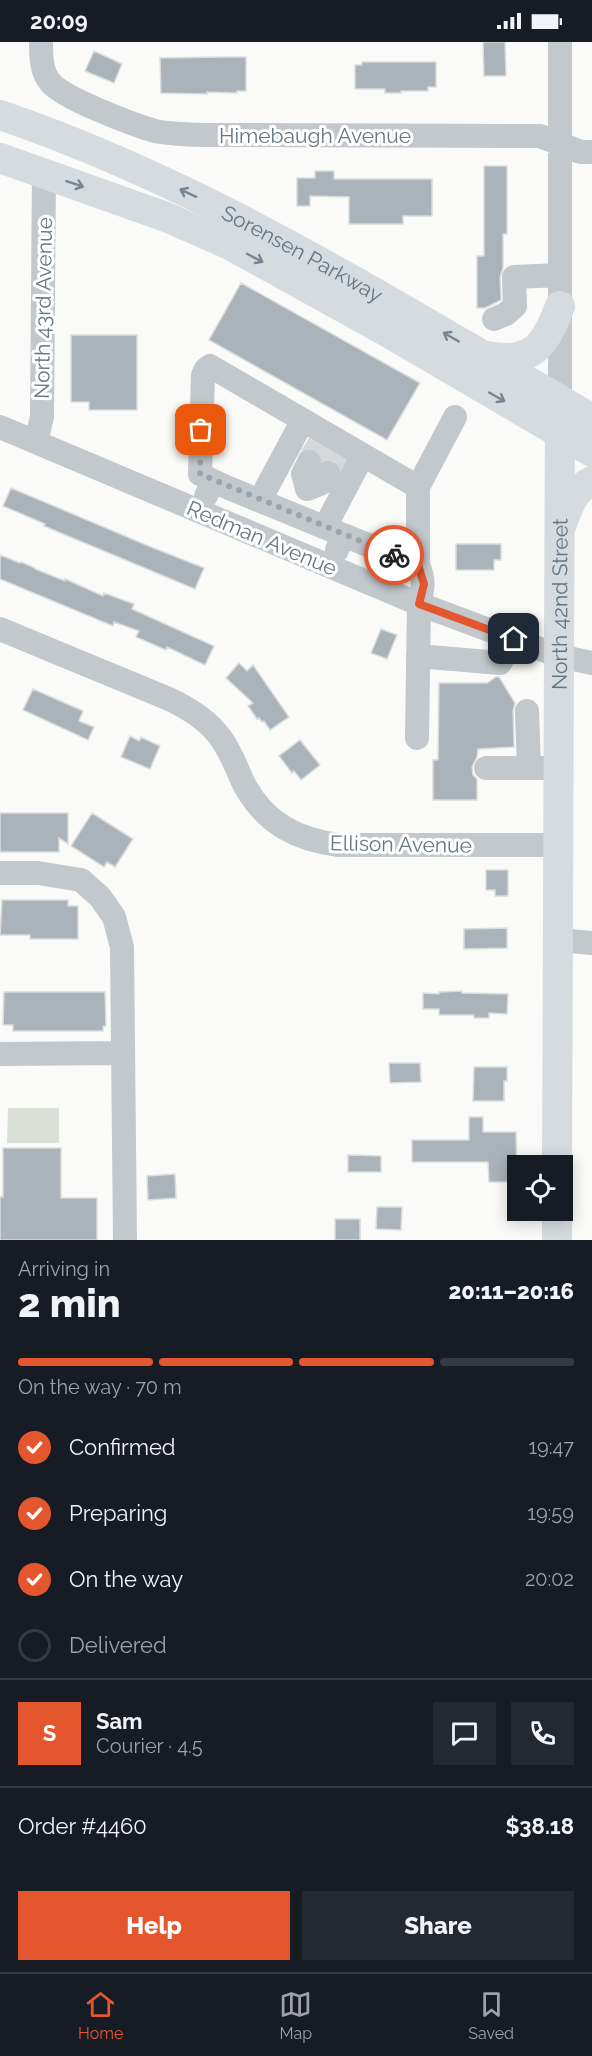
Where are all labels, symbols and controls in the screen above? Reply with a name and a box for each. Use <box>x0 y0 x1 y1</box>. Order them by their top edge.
text: 20:09 <box>30 8 88 34</box>
street label: Himebaugh Avenue <box>219 123 411 148</box>
one-way arrow <box>65 179 84 190</box>
one-way arrow <box>179 187 197 198</box>
street label: Sorensen Parkway <box>218 200 387 307</box>
street label: North 43rd Avenue <box>29 217 57 399</box>
one-way arrow <box>246 252 263 264</box>
one-way arrow <box>442 331 460 342</box>
one-way arrow <box>488 391 505 403</box>
pin <box>175 404 226 455</box>
icon: bag <box>184 413 217 446</box>
street label: Redman Avenue <box>183 495 341 581</box>
street label: North 42nd Street <box>546 518 572 690</box>
courier <box>364 525 424 585</box>
icon: bike <box>378 539 411 572</box>
pin <box>488 613 539 664</box>
icon: home <box>497 622 530 655</box>
street label: Ellison Avenue <box>330 830 472 858</box>
map controls <box>507 1155 573 1221</box>
button: locate <box>507 1155 573 1221</box>
text: Arriving in <box>18 1257 110 1281</box>
text: 20:11–20:16 <box>448 1278 574 1304</box>
text: 2 min <box>18 1280 121 1326</box>
text: On the way · 70 m <box>18 1375 182 1399</box>
icon: check <box>18 1431 51 1464</box>
text: Confirmed <box>69 1434 176 1460</box>
text: 19:47 <box>528 1435 574 1459</box>
icon: check <box>18 1497 51 1530</box>
text: Preparing <box>69 1500 167 1526</box>
text: 19:59 <box>527 1501 574 1525</box>
icon: check <box>18 1563 51 1596</box>
text: On the way <box>69 1566 183 1592</box>
text: 20:02 <box>525 1567 574 1591</box>
text: Delivered <box>69 1632 167 1658</box>
button: chat <box>433 1702 496 1765</box>
button: phone <box>511 1702 574 1765</box>
text: Sam <box>96 1708 143 1734</box>
text: S <box>43 1720 56 1746</box>
text: Courier · 4.5 <box>96 1734 203 1758</box>
text: Order #4460 <box>18 1813 147 1839</box>
text: $38.18 <box>506 1813 574 1839</box>
button: Help <box>18 1891 290 1960</box>
button: Share <box>302 1891 574 1960</box>
tab: Home <box>78 1988 123 2043</box>
tab: Map <box>279 1988 312 2043</box>
tab: Saved <box>468 1988 514 2043</box>

